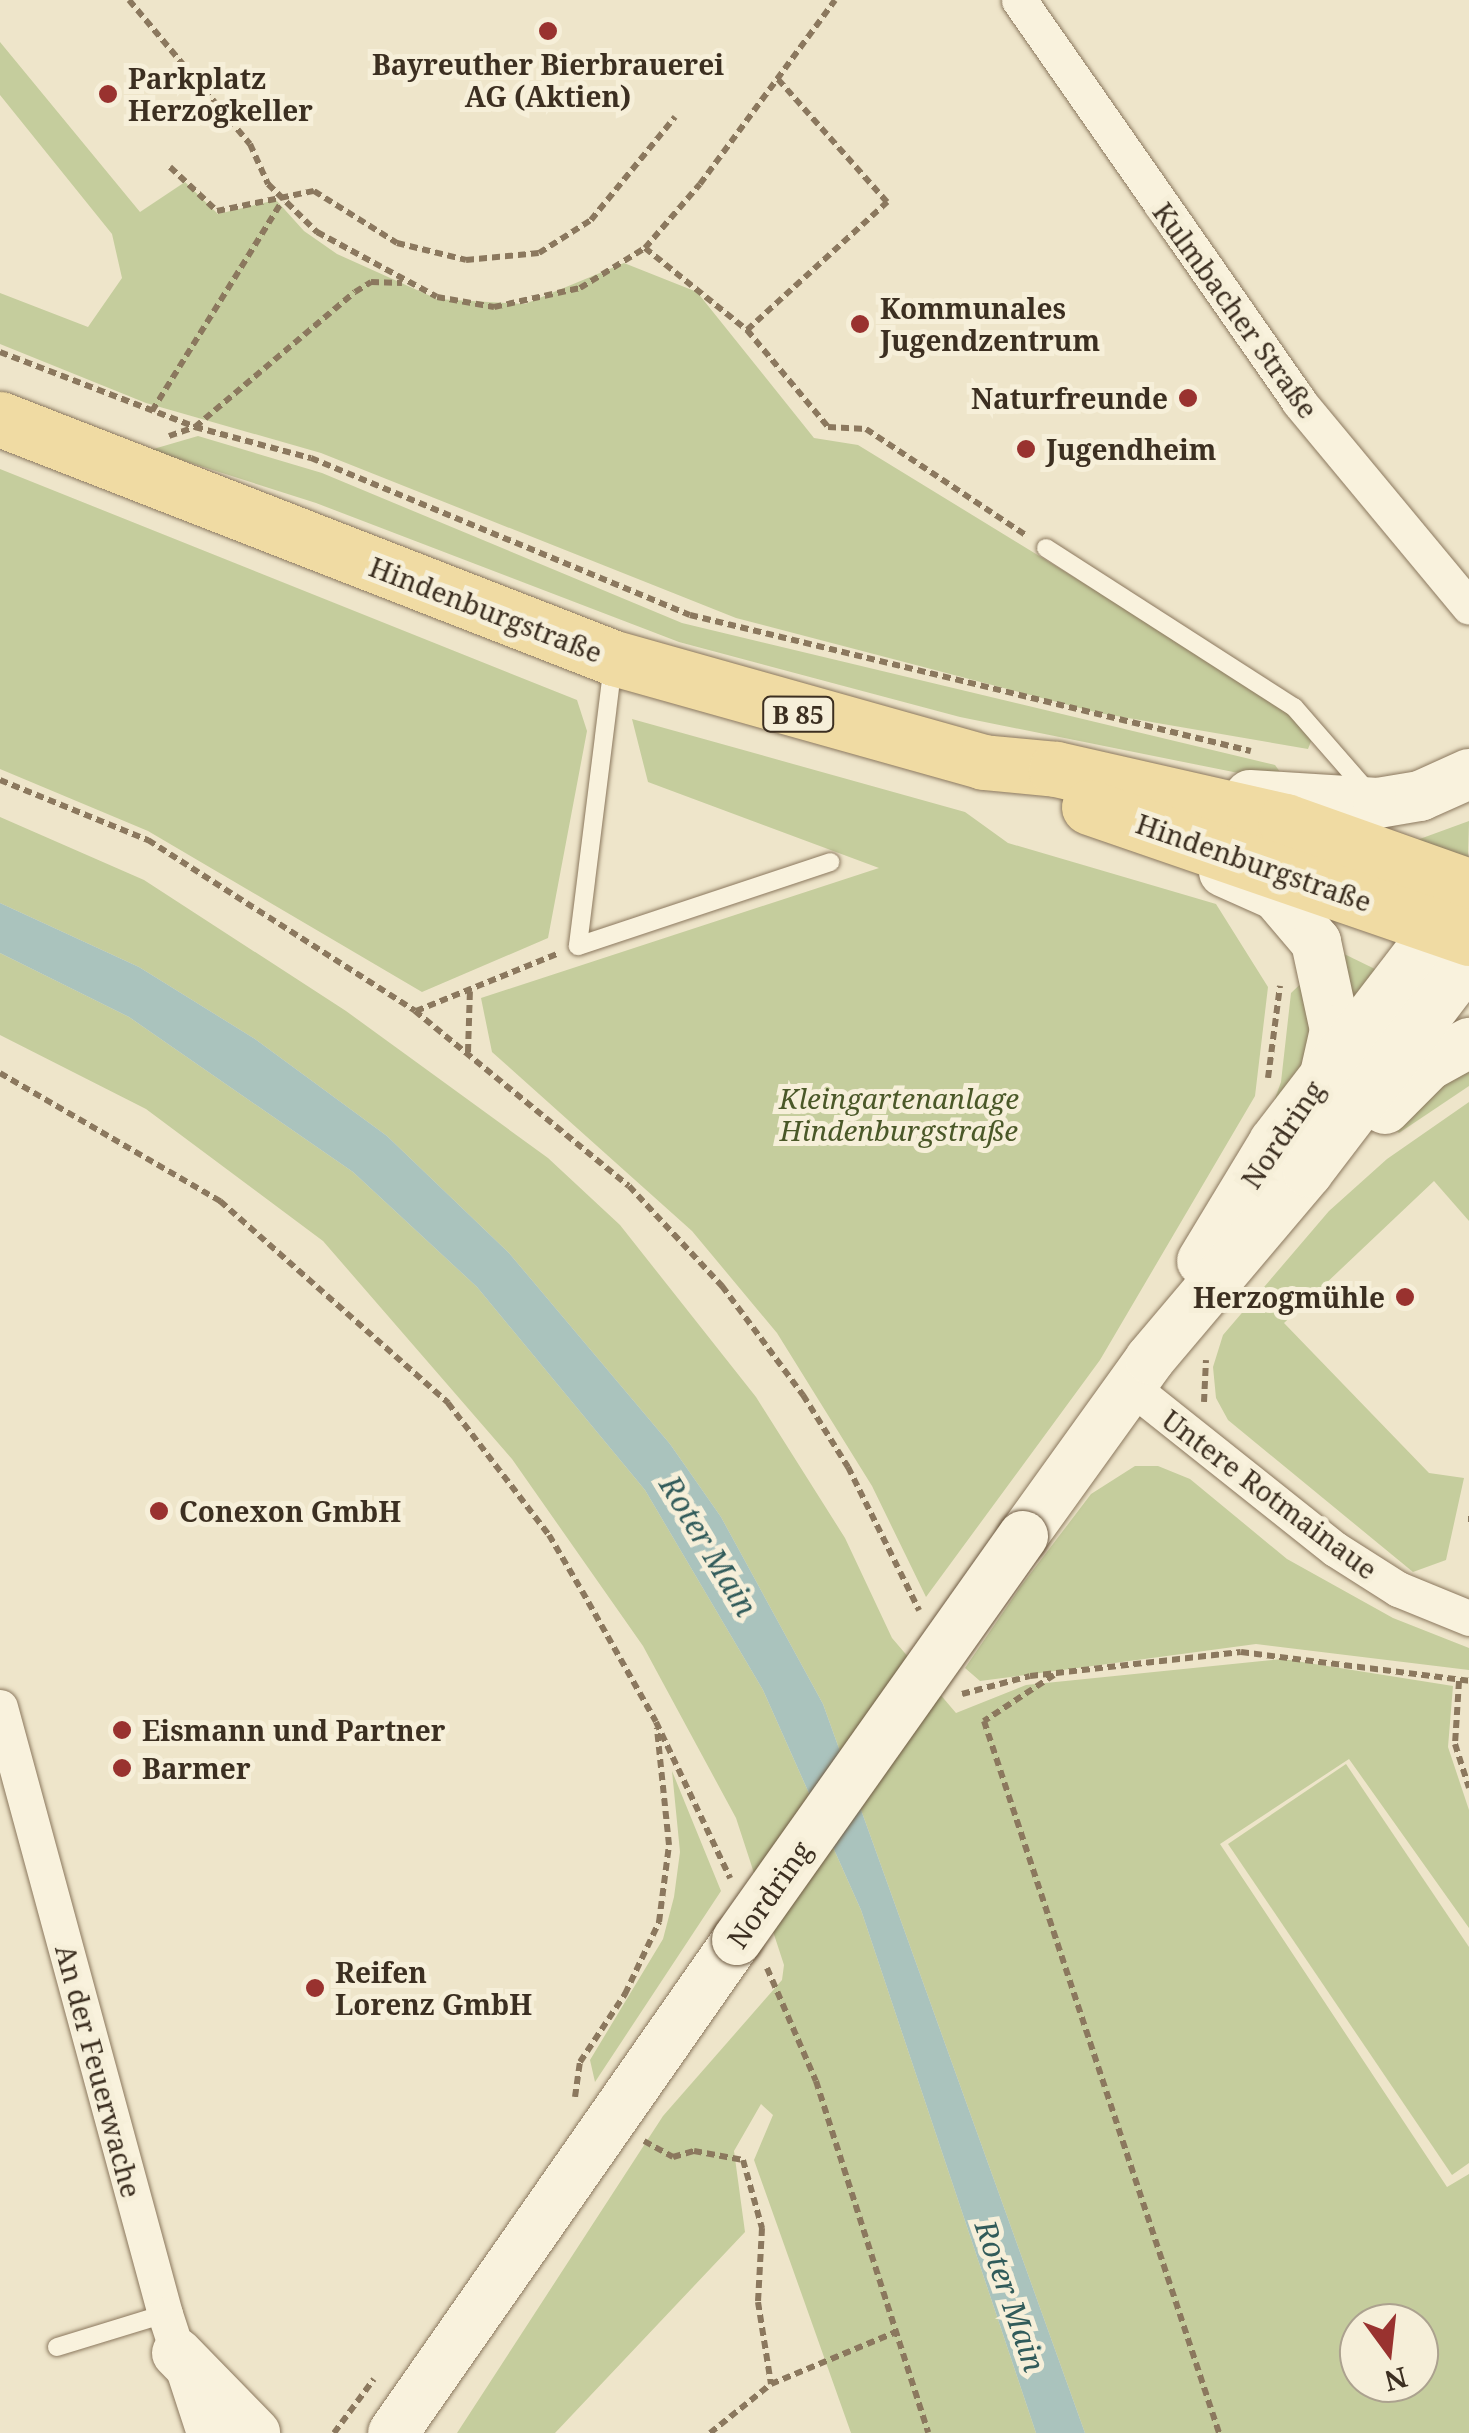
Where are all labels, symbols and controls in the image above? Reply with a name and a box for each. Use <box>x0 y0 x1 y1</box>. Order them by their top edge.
marker: Bayreuther Bierbrauerei AG (Aktien) <box>537 20 559 42</box>
place label: Bayreuther Bierbrauerei AG (Aktien) <box>372 47 724 113</box>
place label: Parkplatz Herzogkeller <box>128 61 313 127</box>
marker: Parkplatz Herzogkeller <box>97 83 119 105</box>
street label: Kulmbacher Straße <box>1146 196 1326 424</box>
place label: Kommunales Jugendzentrum <box>880 291 1100 357</box>
marker: Kommunales Jugendzentrum <box>849 313 871 335</box>
place label: Naturfreunde <box>971 381 1168 415</box>
marker: Naturfreunde <box>1177 387 1199 409</box>
place label: Jugendheim <box>1046 432 1216 466</box>
marker: Jugendheim <box>1015 438 1037 460</box>
street label: Hindenburgstraße <box>365 549 607 669</box>
road number: B 85 <box>760 694 836 734</box>
street label: Hindenburgstraße <box>1132 806 1376 918</box>
street label: Nordring <box>1234 1074 1330 1194</box>
park label: Kleingartenanlage Hindenburgstraße <box>779 1081 1019 1147</box>
place label: Herzogmühle <box>1193 1280 1385 1314</box>
marker: Herzogmühle <box>1394 1286 1416 1308</box>
street label: Untere Rotmainaue <box>1156 1402 1384 1586</box>
water label: Roter Main <box>652 1469 764 1623</box>
place label: Conexon GmbH <box>179 1494 401 1528</box>
marker: Conexon GmbH <box>148 1500 170 1522</box>
place label: Eismann und Partner <box>142 1713 445 1747</box>
marker: Eismann und Partner <box>111 1719 133 1741</box>
place label: Barmer <box>142 1751 251 1785</box>
marker: Barmer <box>111 1757 133 1779</box>
street label: Nordring <box>720 1834 818 1954</box>
street label: An der Feuerwache <box>49 1941 149 2201</box>
place label: Reifen Lorenz GmbH <box>335 1955 532 2021</box>
marker: Reifen Lorenz GmbH <box>304 1977 326 1999</box>
water label: Roter Main <box>967 2216 1053 2376</box>
north arrow <box>1339 2303 1439 2403</box>
text: N <box>1381 2359 1412 2401</box>

